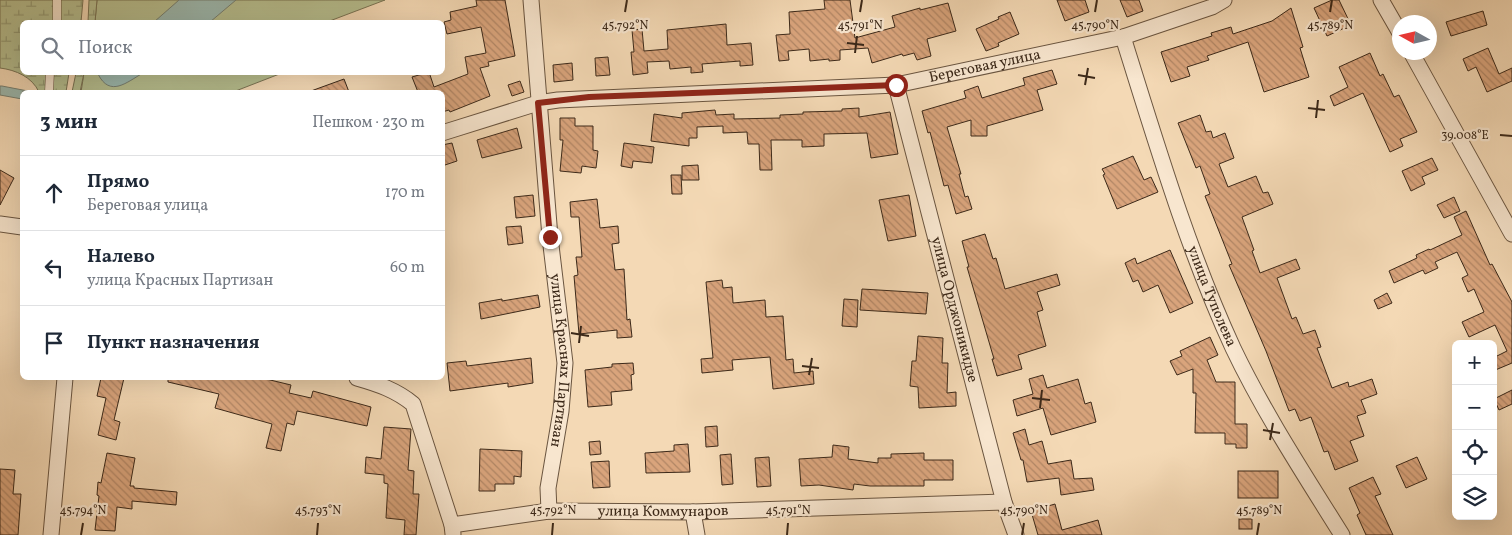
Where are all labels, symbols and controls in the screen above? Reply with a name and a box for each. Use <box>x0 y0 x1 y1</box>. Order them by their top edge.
north arrow <box>1392 15 1437 60</box>
text: 45.792°N <box>602 18 648 34</box>
text: 45.791°N <box>837 18 883 34</box>
text: 45.790°N <box>1071 18 1119 34</box>
text: 45.789°N <box>1307 18 1353 34</box>
search box <box>20 20 445 75</box>
icon: search <box>38 34 66 62</box>
text: Поиск <box>78 35 132 61</box>
street label: Береговая улица <box>927 44 1043 88</box>
route start <box>885 74 908 97</box>
text: 3 мин <box>40 108 98 137</box>
text: Пешком · 230 m <box>312 112 425 134</box>
text: 39.008°E <box>1441 128 1489 144</box>
text: Прямо <box>87 169 149 195</box>
icon: ahead <box>40 179 68 207</box>
text: 170 m <box>385 182 425 204</box>
text: Береговая улица <box>87 195 208 217</box>
route end <box>539 226 562 249</box>
street label: улица Орджоникидзе <box>925 234 983 385</box>
street label: улица Туполева <box>1182 243 1242 350</box>
text: Налево <box>87 244 155 270</box>
icon: left <box>40 254 68 282</box>
text: 60 m <box>390 257 425 279</box>
text: улица Красных Партизан <box>87 270 273 292</box>
street label: улица Красных Партизан <box>544 272 576 449</box>
icon: arrive <box>40 329 68 357</box>
text: Пункт назначения <box>87 330 260 356</box>
map controls <box>1452 340 1497 520</box>
button: + <box>1452 340 1497 385</box>
button: − <box>1452 385 1497 430</box>
button: locate <box>1452 430 1497 475</box>
button: layers <box>1452 475 1497 520</box>
street label: улица Коммунаров <box>597 500 729 523</box>
text: 45.794°N <box>60 503 107 519</box>
text: 45.793°N <box>295 503 341 519</box>
text: 45.792°N <box>530 503 576 519</box>
text: 45.791°N <box>765 503 811 519</box>
text: 45.790°N <box>1000 503 1048 519</box>
text: 45.789°N <box>1236 503 1282 519</box>

